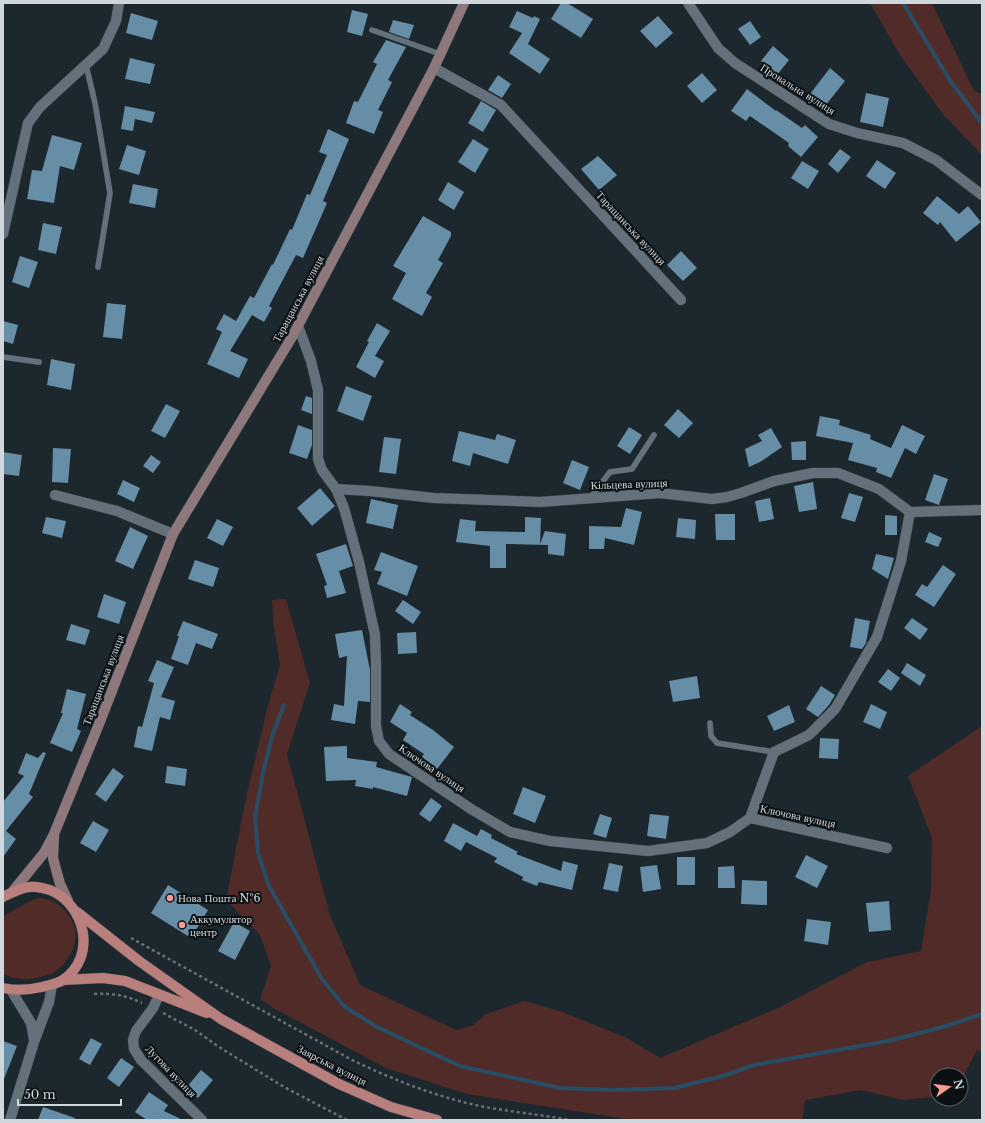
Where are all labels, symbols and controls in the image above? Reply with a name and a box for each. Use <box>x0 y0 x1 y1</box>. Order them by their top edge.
street label: Провальна вулиця <box>758 60 838 118</box>
street label: Таращанська вулиця <box>593 188 669 268</box>
street label: Таращанська вулиця <box>269 253 327 345</box>
street label: Кільцева вулиця <box>590 476 668 492</box>
street label: Таращанська вулиця <box>79 633 127 727</box>
street label: Ключова вулиця <box>396 741 468 795</box>
street label: Ключова вулиця <box>759 801 837 831</box>
place label: Нова Пошта №6 <box>178 891 261 905</box>
marker: Нова Пошта №6 <box>165 893 175 903</box>
place label: Аккумулятор центр <box>190 912 253 939</box>
marker: Аккумулятор центр <box>177 920 187 930</box>
street label: Заярська вулиця <box>295 1041 369 1089</box>
street label: Лугова вулиця <box>142 1042 200 1100</box>
north arrow <box>929 1067 969 1107</box>
text: N <box>951 1078 967 1092</box>
scale bar <box>18 1081 121 1107</box>
text: 50 m <box>24 1087 56 1102</box>

